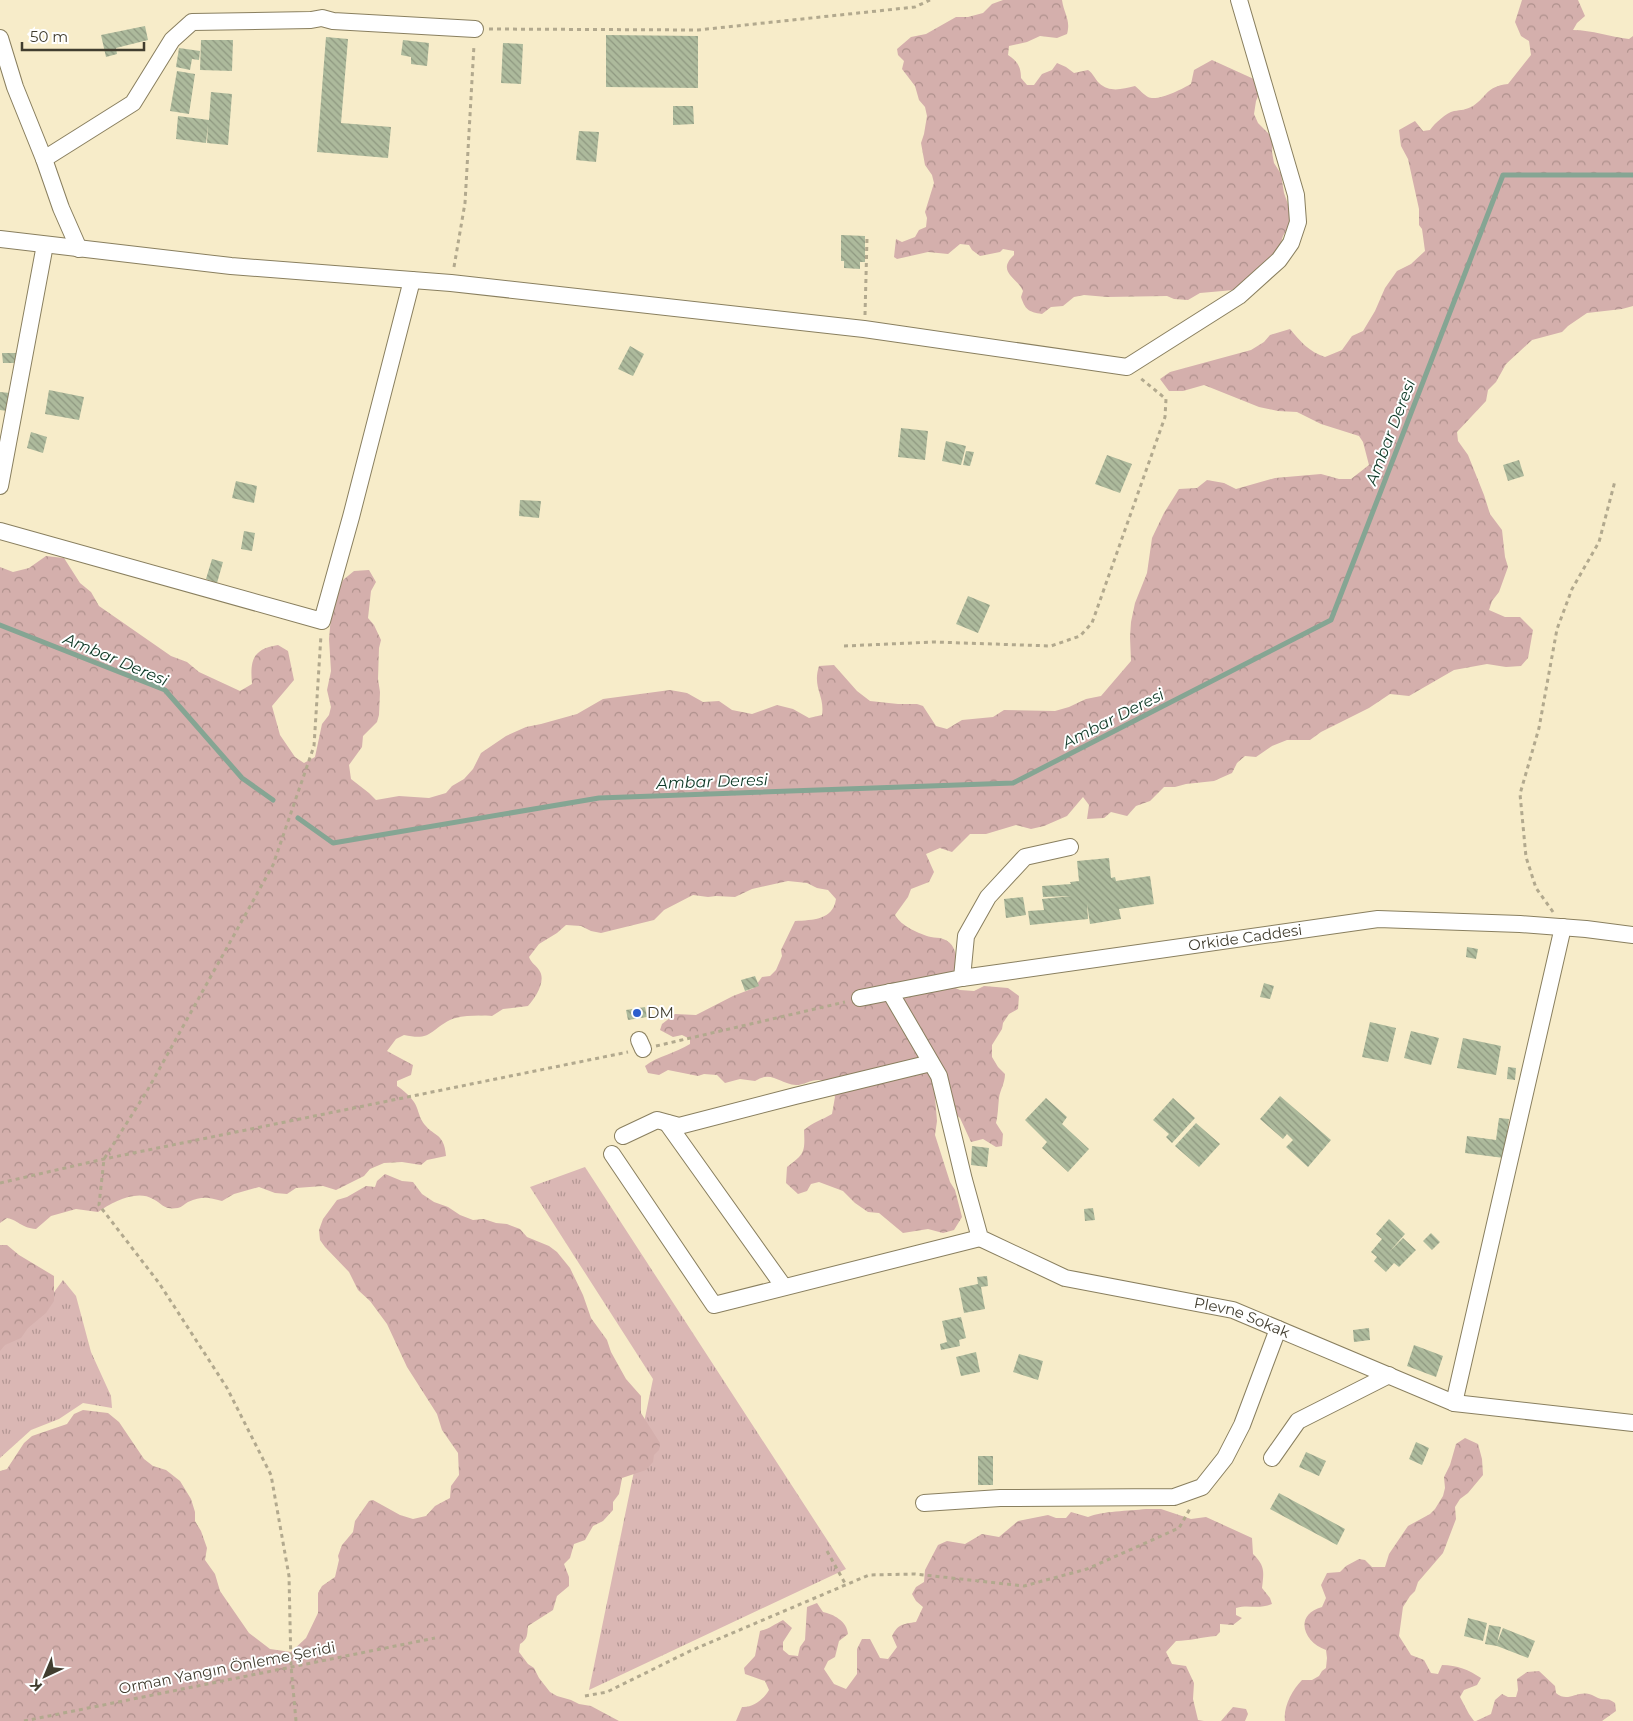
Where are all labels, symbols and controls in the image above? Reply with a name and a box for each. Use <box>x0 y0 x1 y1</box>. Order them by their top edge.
scale bar <box>22 20 145 52</box>
text: 50 m <box>30 27 68 46</box>
water label: Ambar Deresi <box>1361 376 1420 489</box>
water label: Ambar Deresi <box>60 629 172 690</box>
water label: Ambar Deresi <box>1058 684 1168 753</box>
water label: Ambar Deresi <box>655 770 769 793</box>
street label: Orkide Caddesi <box>1187 920 1303 955</box>
place label: DM <box>647 1003 674 1022</box>
marker: DM <box>631 1007 643 1019</box>
street label: Plevne Sokak <box>1193 1293 1293 1342</box>
street label: Orman Yangın Önleme Şeridi <box>117 1637 337 1698</box>
north arrow <box>20 1651 70 1701</box>
text: K <box>26 1675 46 1695</box>

